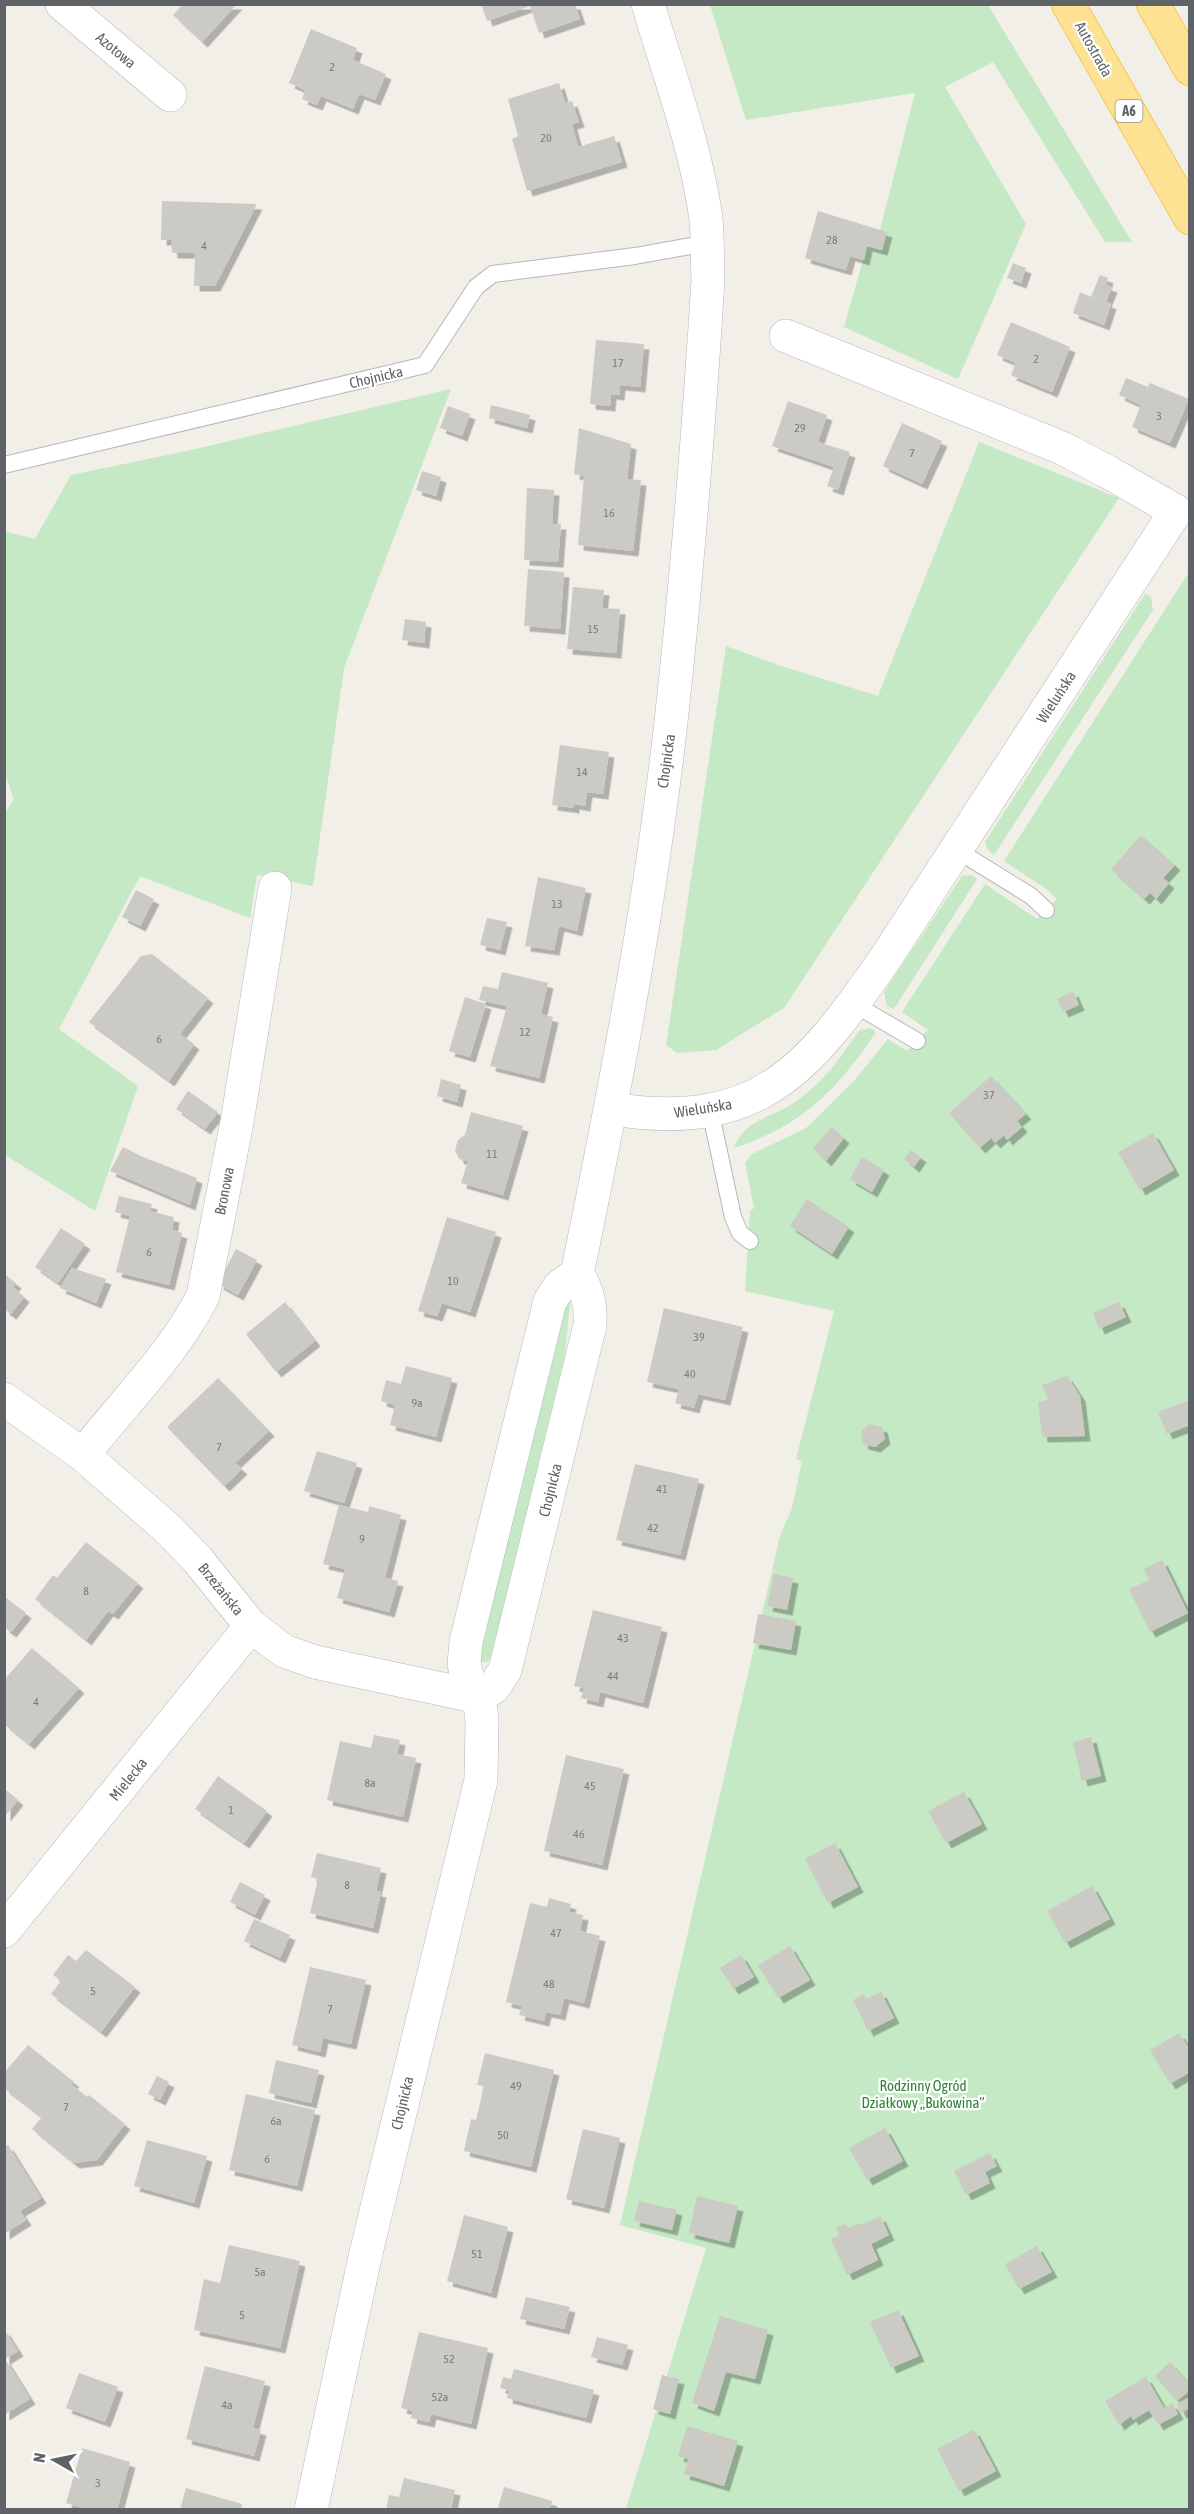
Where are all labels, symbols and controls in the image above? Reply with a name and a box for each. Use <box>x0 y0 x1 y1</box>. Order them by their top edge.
street label: Autostrada <box>1072 18 1116 80</box>
street label: Azotowa <box>93 29 139 71</box>
house number: 2 <box>329 60 335 74</box>
road number: A6 <box>1116 100 1142 122</box>
house number: 20 <box>540 131 552 145</box>
house number: 28 <box>826 233 838 247</box>
house number: 4 <box>201 239 207 253</box>
house number: 2 <box>1033 352 1039 366</box>
house number: 17 <box>612 356 624 370</box>
street label: Chojnicka <box>348 363 404 391</box>
house number: 3 <box>1156 409 1162 423</box>
house number: 29 <box>794 421 806 435</box>
house number: 7 <box>909 446 915 460</box>
house number: 16 <box>603 506 615 520</box>
house number: 15 <box>587 622 599 636</box>
street label: Wieluńska <box>1033 668 1079 726</box>
street label: Chojnicka <box>654 733 678 789</box>
house number: 14 <box>576 765 588 779</box>
house number: 13 <box>551 897 563 911</box>
house number: 12 <box>519 1025 531 1039</box>
house number: 6 <box>156 1032 162 1046</box>
house number: 37 <box>983 1088 995 1102</box>
street label: Wieluńska <box>673 1095 733 1121</box>
house number: 11 <box>486 1147 498 1161</box>
street label: Bronowa <box>211 1166 237 1216</box>
house number: 6 <box>146 1245 152 1259</box>
house number: 10 <box>447 1274 459 1288</box>
house number: 39 <box>693 1330 705 1344</box>
house number: 40 <box>684 1367 696 1381</box>
house number: 9a <box>411 1396 423 1410</box>
house number: 7 <box>216 1440 222 1454</box>
street label: Chojnicka <box>535 1462 565 1518</box>
house number: 41 <box>656 1482 668 1496</box>
house number: 42 <box>647 1521 659 1535</box>
house number: 9 <box>359 1532 365 1546</box>
street label: Brzeżańska <box>195 1560 247 1619</box>
house number: 8 <box>83 1584 89 1598</box>
house number: 43 <box>617 1631 629 1645</box>
house number: 44 <box>607 1669 619 1683</box>
house number: 4 <box>33 1695 39 1709</box>
street label: Mielecka <box>106 1754 150 1804</box>
house number: 8a <box>364 1776 376 1790</box>
house number: 45 <box>584 1779 596 1793</box>
house number: 1 <box>228 1803 234 1817</box>
house number: 46 <box>573 1827 585 1841</box>
house number: 8 <box>344 1878 350 1892</box>
house number: 47 <box>550 1926 562 1940</box>
house number: 48 <box>543 1977 555 1991</box>
house number: 5 <box>90 1984 96 1998</box>
house number: 7 <box>327 2002 333 2016</box>
street label: Chojnicka <box>388 2075 416 2131</box>
park label: Rodzinny Ogród Działkowy „Bukowina” <box>861 2077 985 2111</box>
house number: 49 <box>510 2079 522 2093</box>
house number: 7 <box>63 2100 69 2114</box>
house number: 6a <box>270 2114 282 2128</box>
house number: 50 <box>497 2128 509 2142</box>
house number: 6 <box>264 2152 270 2166</box>
house number: 51 <box>471 2247 483 2261</box>
house number: 5a <box>254 2265 266 2279</box>
house number: 5 <box>239 2308 245 2322</box>
house number: 52 <box>443 2352 455 2366</box>
house number: 52a <box>432 2390 448 2404</box>
house number: 4a <box>221 2398 233 2412</box>
north arrow <box>24 2430 84 2490</box>
text: N <box>30 2452 49 2464</box>
house number: 3 <box>95 2476 101 2490</box>

